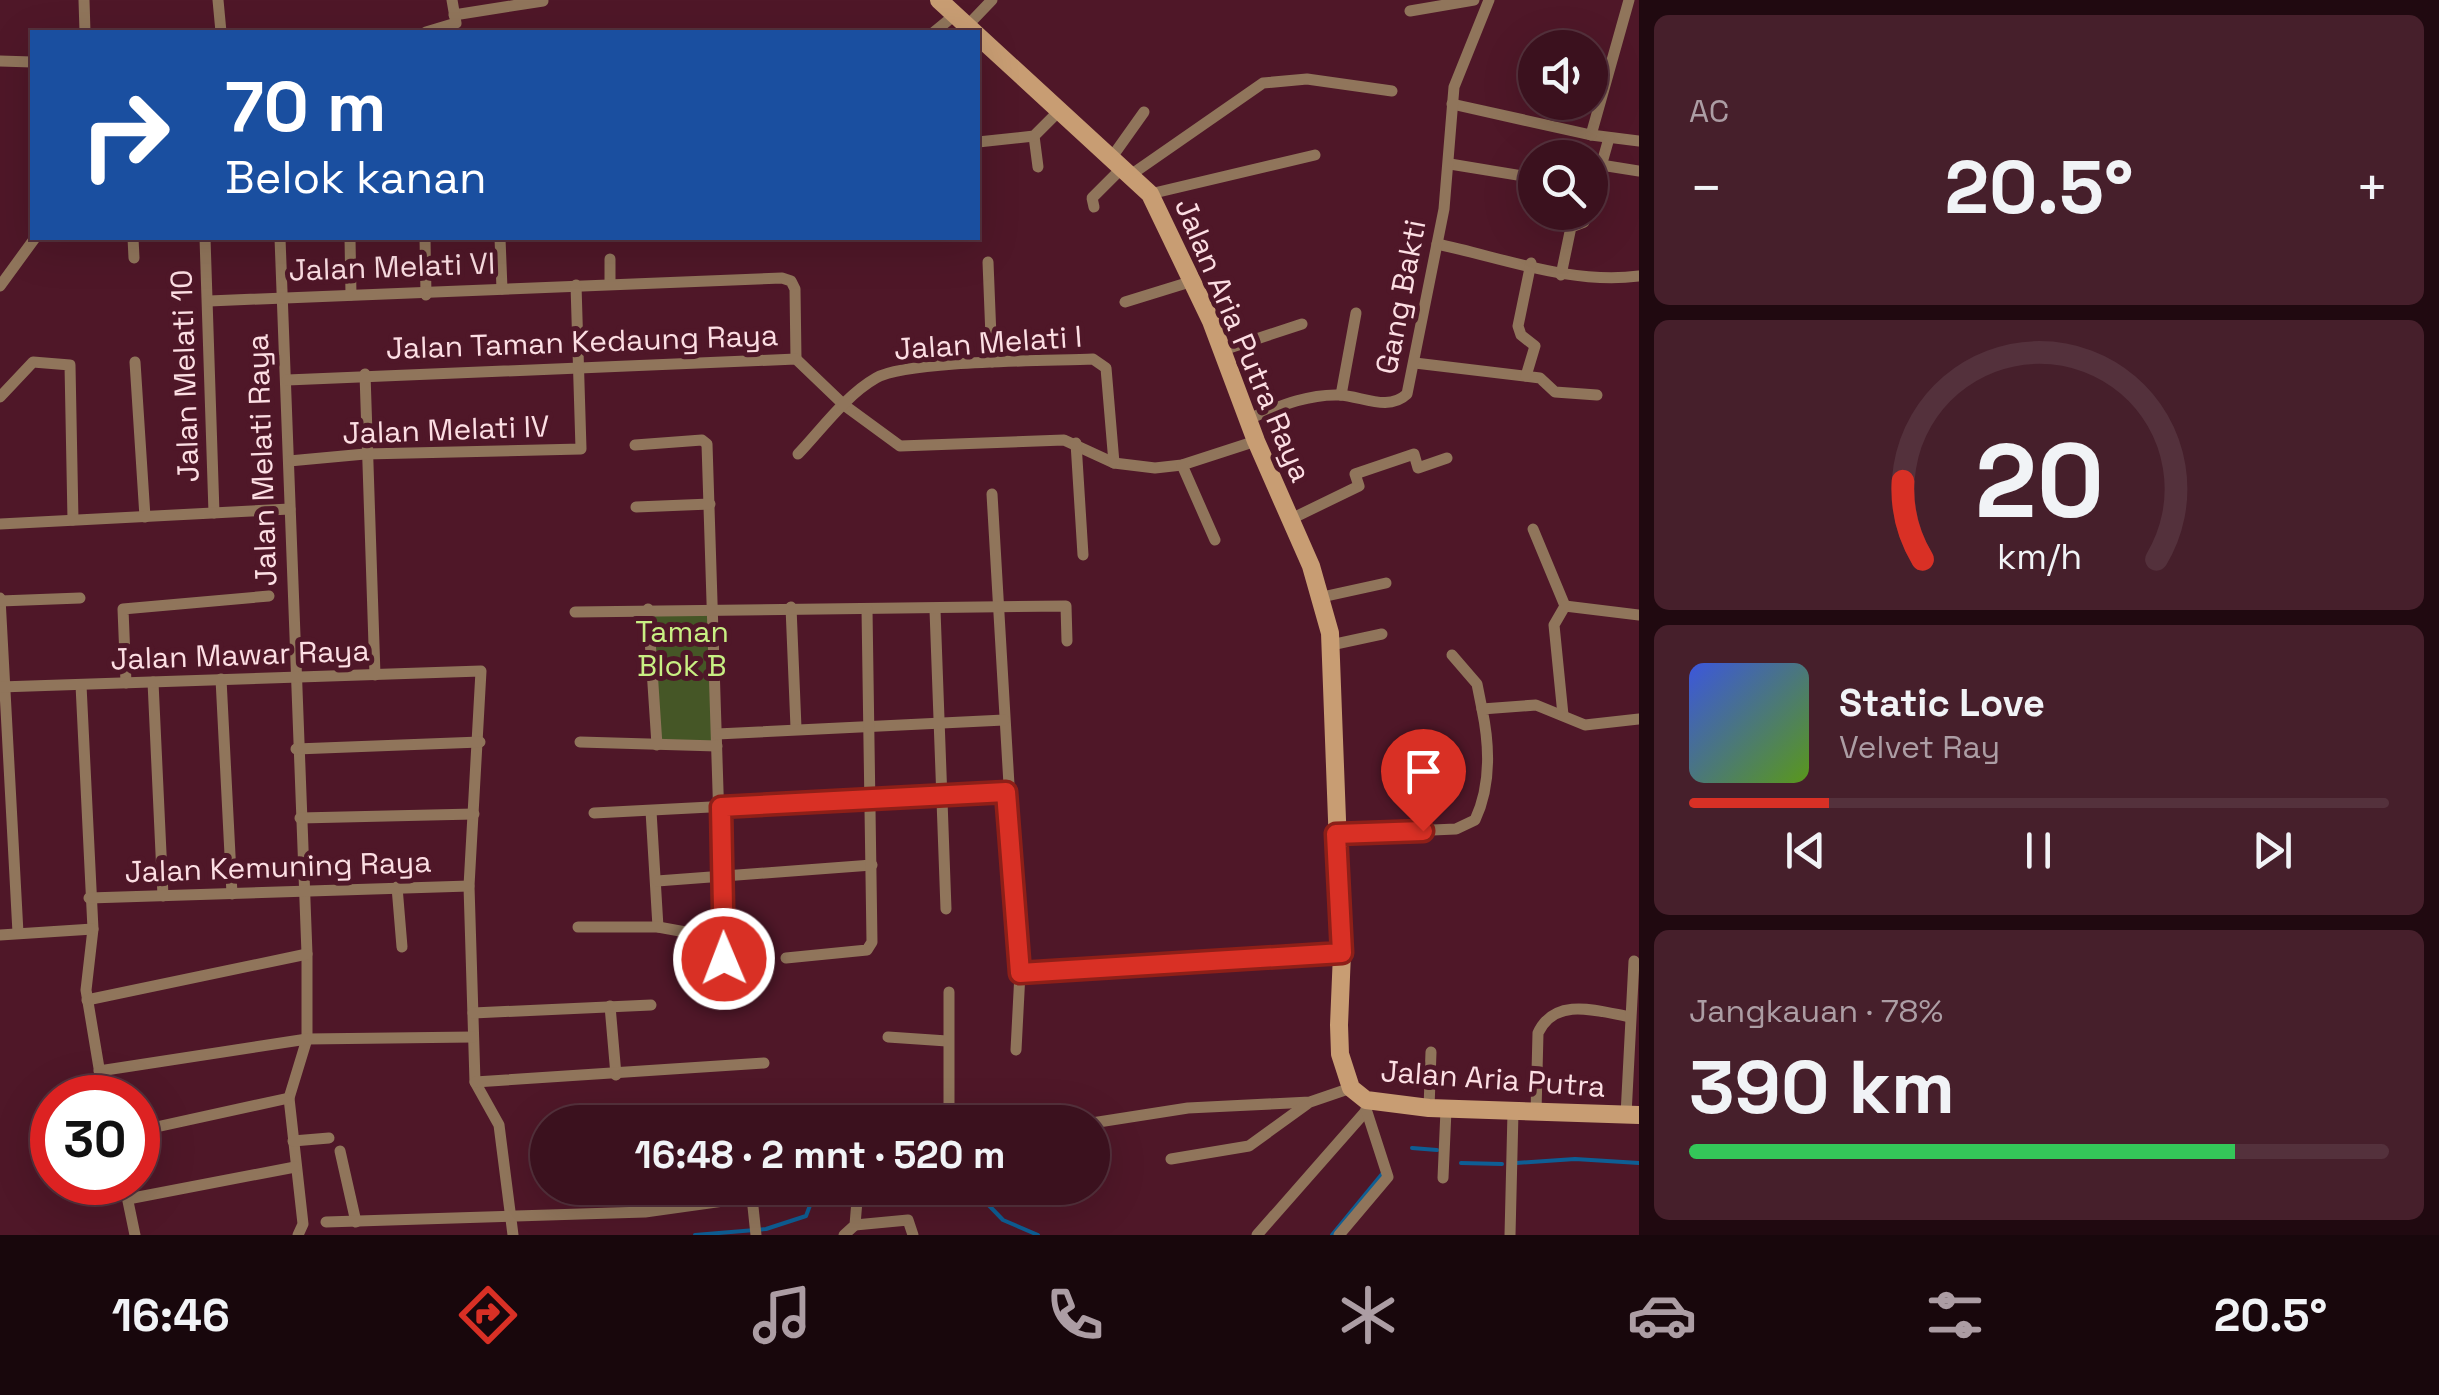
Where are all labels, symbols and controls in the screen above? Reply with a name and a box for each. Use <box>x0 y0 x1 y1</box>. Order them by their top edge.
map controls <box>1518 30 1608 230</box>
button: sound <box>1518 30 1608 120</box>
text: 70 m <box>225 62 386 151</box>
icon: right <box>60 70 190 200</box>
text: AC <box>1689 91 1729 131</box>
text: 20.5° <box>1944 139 2134 235</box>
button: search <box>1518 140 1608 230</box>
text: Belok kanan <box>225 149 487 206</box>
text: − <box>1689 153 1723 223</box>
text: + <box>2355 153 2389 223</box>
street label: Jalan Aria Putra Raya <box>1166 192 1321 488</box>
street label: Gang Bakti <box>1366 216 1435 378</box>
street label: Jalan Melati VI <box>288 243 496 290</box>
street label: Jalan Melati 10 <box>161 269 208 483</box>
street label: Jalan Taman Kedaung Raya <box>385 315 779 368</box>
street label: Jalan Melati I <box>893 316 1083 369</box>
street label: Jalan Melati Raya <box>238 333 285 587</box>
street label: Jalan Melati IV <box>342 406 550 453</box>
text: 20 <box>1974 415 2104 547</box>
text: km/h <box>1996 534 2082 579</box>
park label: Taman Blok B <box>635 612 729 685</box>
street label: Jalan Mawar Raya <box>110 630 370 679</box>
text: Static Love <box>1839 679 2045 727</box>
text: Velvet Ray <box>1839 727 2000 767</box>
pin <box>1381 729 1466 832</box>
icon: arrive <box>1396 744 1451 799</box>
icon: previous <box>1778 823 1833 878</box>
icon: pause <box>2011 823 2066 878</box>
icon: next <box>2245 823 2300 878</box>
street label: Jalan Kemuning Raya <box>124 842 432 891</box>
position arrow <box>672 907 776 1011</box>
text: Jangkauan · 78% <box>1689 991 1943 1031</box>
text: 390 km <box>1689 1039 1955 1135</box>
street label: Jalan Aria Putra <box>1379 1051 1607 1106</box>
speed limit sign: 30 <box>30 1075 160 1205</box>
text: 16:48 · 2 mnt · 520 m <box>635 1131 1005 1179</box>
icon: directions <box>453 1280 523 1350</box>
icon: music <box>747 1280 817 1350</box>
icon: phone <box>1040 1280 1110 1350</box>
icon: climate <box>1333 1280 1403 1350</box>
icon: car <box>1627 1280 1697 1350</box>
icon: filters <box>1920 1280 1990 1350</box>
text: 16:46 <box>112 1287 230 1344</box>
text: 20.5° <box>2214 1287 2327 1344</box>

